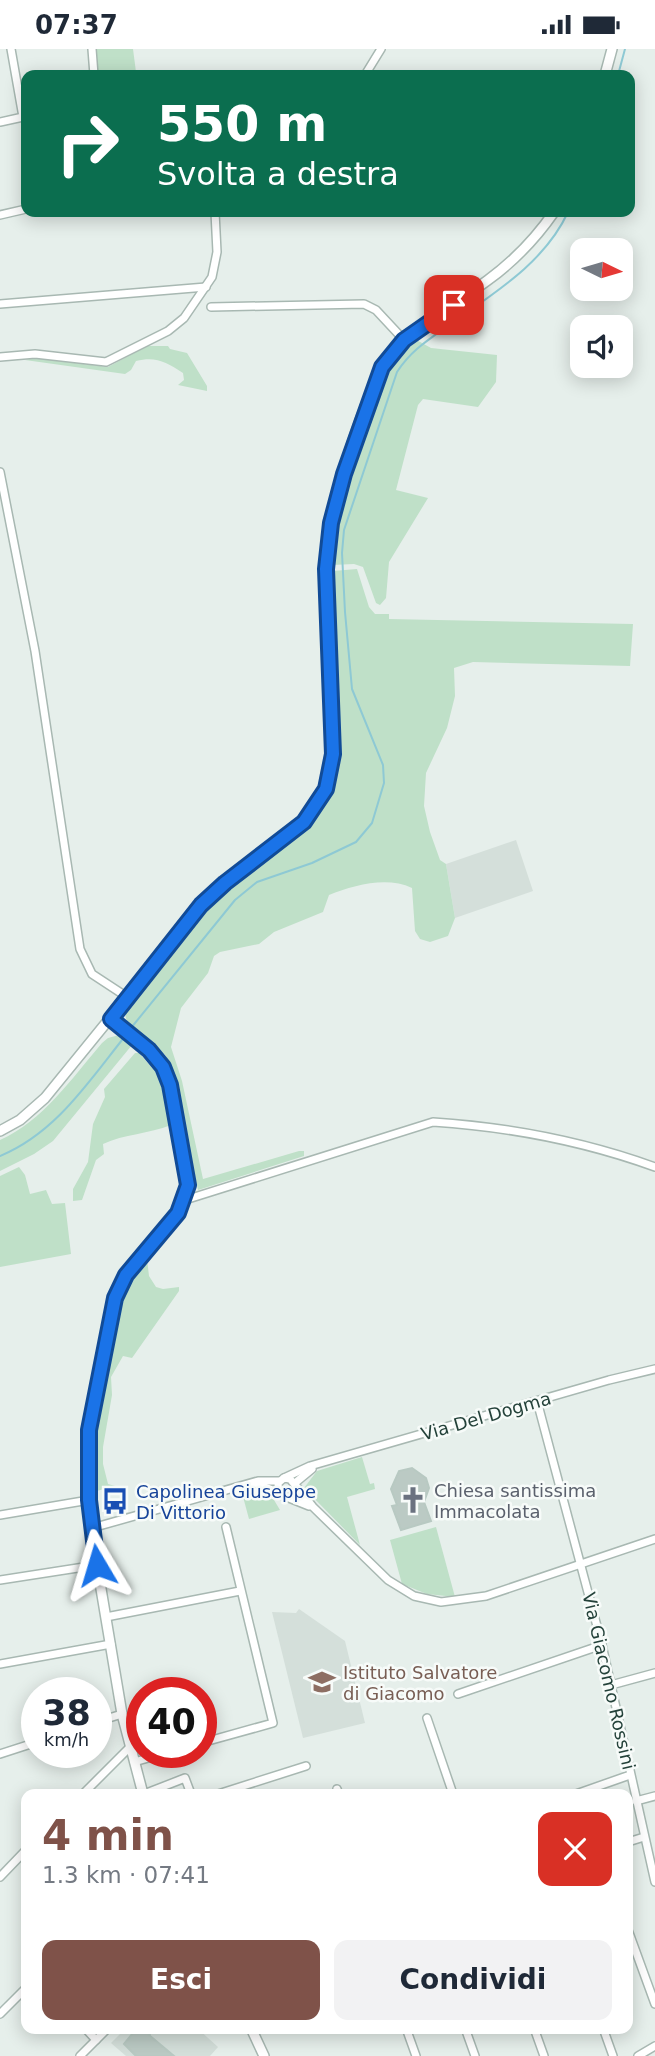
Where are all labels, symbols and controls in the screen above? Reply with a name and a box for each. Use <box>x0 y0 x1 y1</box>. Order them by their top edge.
text: 07:37 <box>35 10 118 40</box>
text: 550 m <box>157 96 327 153</box>
icon: right <box>42 98 133 189</box>
text: Svolta a destra <box>157 155 399 193</box>
north arrow <box>570 238 634 301</box>
map controls <box>570 238 633 378</box>
pin <box>424 275 484 335</box>
icon: arrive <box>435 286 473 324</box>
button: sound <box>570 315 633 378</box>
street label: Via Del Dogma <box>419 1387 553 1445</box>
place label: Chiesa santissima Immacolata <box>434 1480 596 1522</box>
place label: Capolinea Giuseppe Di Vittorio <box>136 1481 316 1523</box>
church icon: Chiesa santissima Immacolata <box>398 1485 428 1515</box>
bus stop icon: Capolinea Giuseppe Di Vittorio <box>100 1486 130 1516</box>
position arrow <box>60 1528 134 1602</box>
street label: Via Giacomo Rossini <box>578 1590 640 1772</box>
place label: Istituto Salvatore di Giacomo <box>343 1662 497 1704</box>
school or university icon: Istituto Salvatore di Giacomo <box>307 1667 337 1697</box>
speed limit sign: 40 <box>126 1677 217 1768</box>
text: 38 <box>42 1693 91 1733</box>
text: km/h <box>44 1729 89 1750</box>
text: 4 min <box>42 1811 174 1860</box>
button: close <box>538 1812 612 1886</box>
text: 1.3 km · 07:41 <box>42 1862 210 1888</box>
button: Esci <box>42 1940 320 2020</box>
button: Condividi <box>334 1940 612 2020</box>

